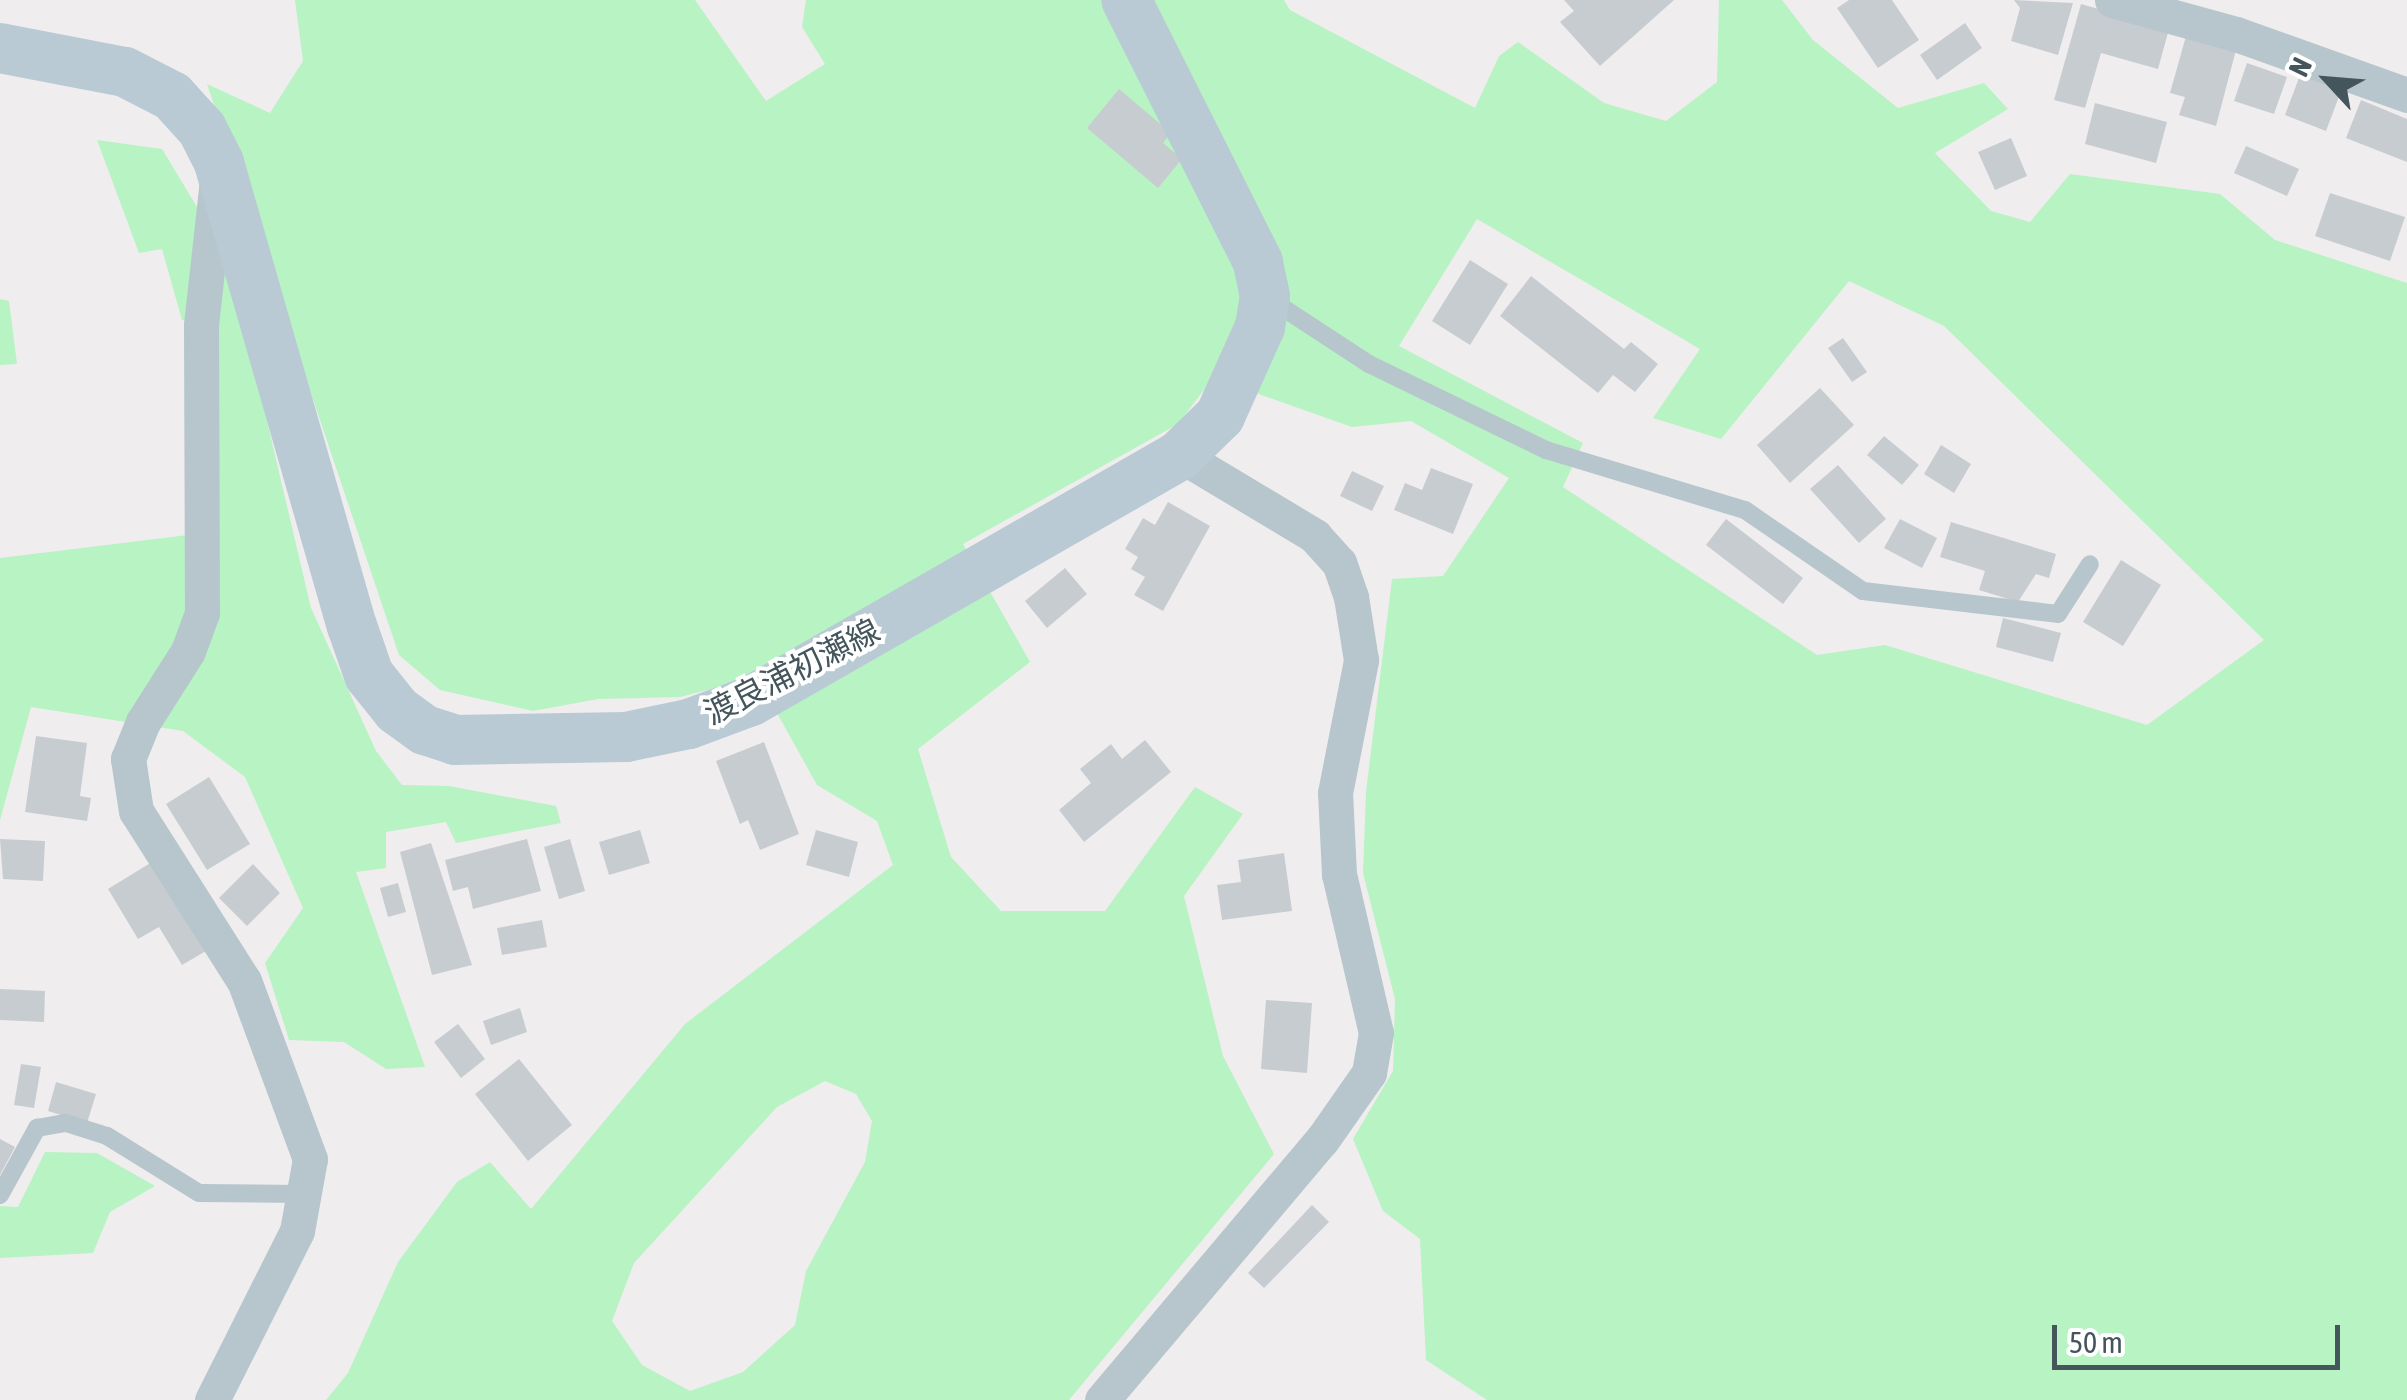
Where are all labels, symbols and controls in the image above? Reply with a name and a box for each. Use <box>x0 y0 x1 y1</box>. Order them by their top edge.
north arrow <box>2277 30 2377 130</box>
text: N <box>2282 52 2318 81</box>
street label: 渡良浦初瀬線 <box>698 611 886 733</box>
scale bar <box>2057 1305 2344 1367</box>
text: 50 m <box>2069 1325 2123 1359</box>

